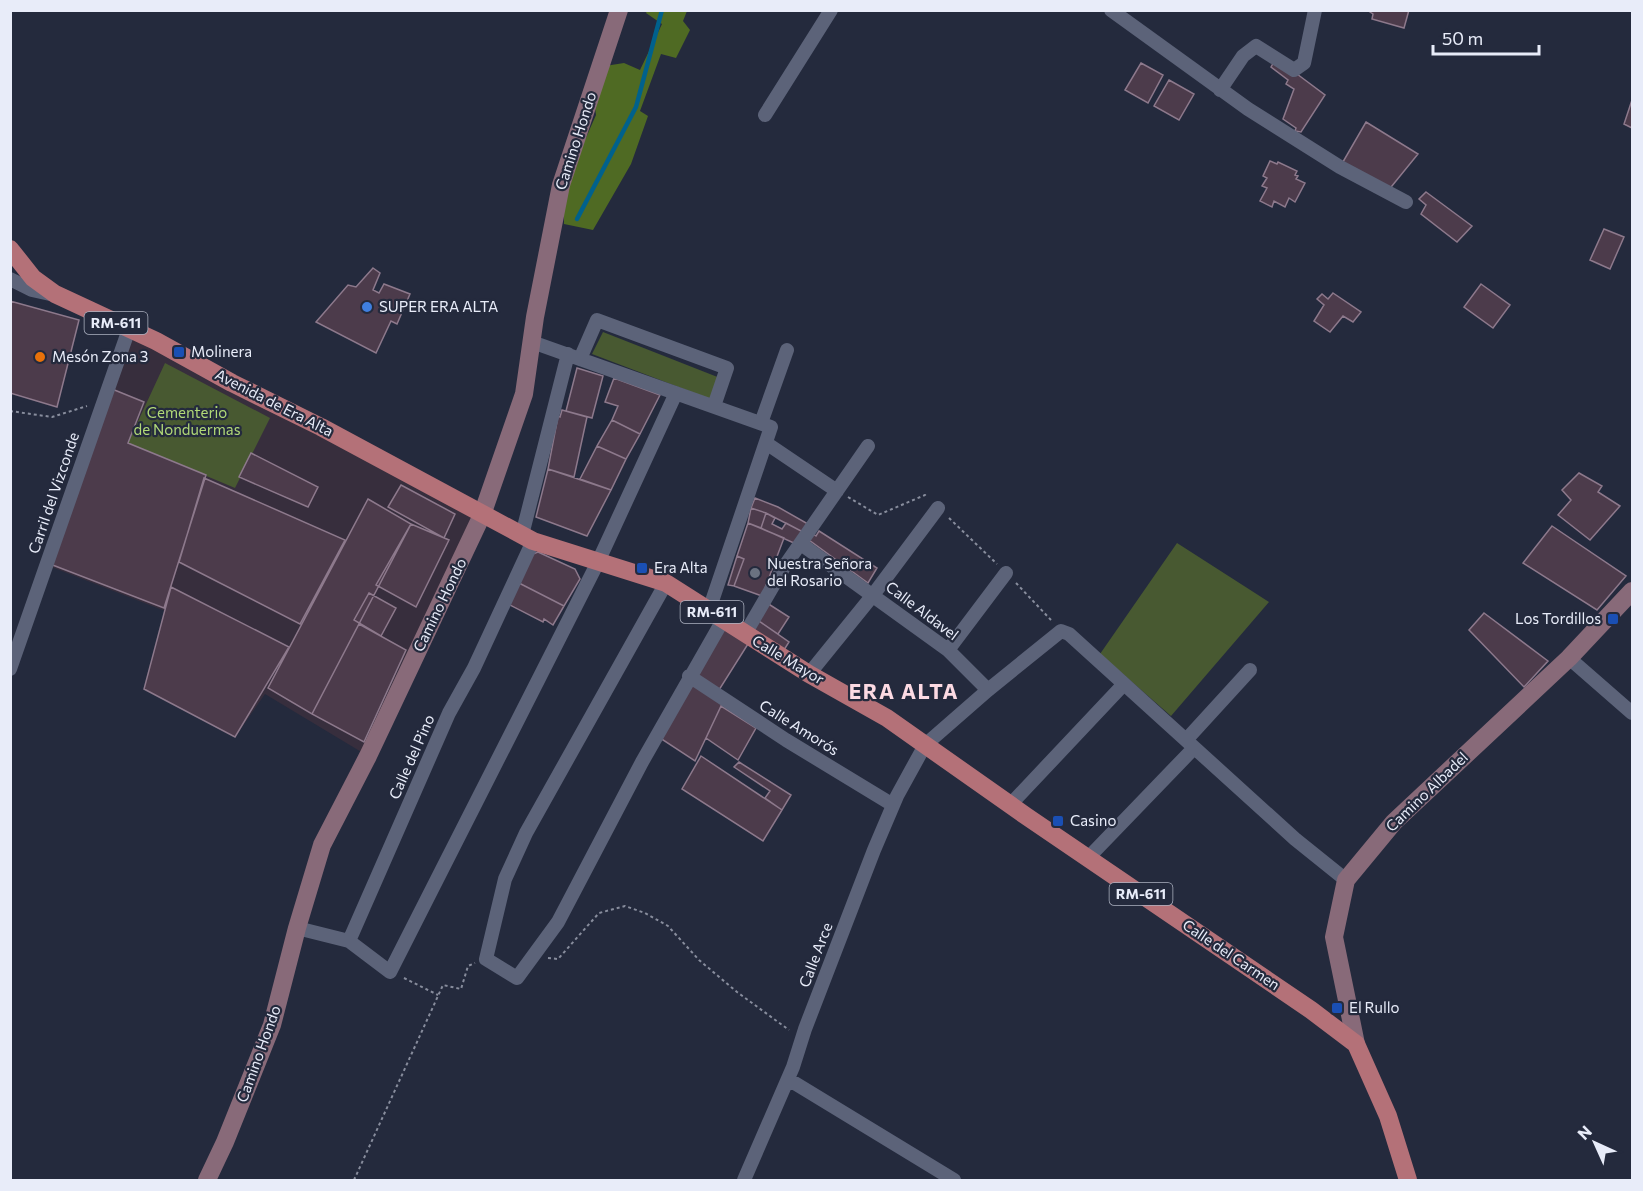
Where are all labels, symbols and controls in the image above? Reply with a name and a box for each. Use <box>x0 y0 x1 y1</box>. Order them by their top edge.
scale bar <box>1433 18 1540 56</box>
text: 50 m <box>1442 27 1483 49</box>
street label: Camino Hondo <box>551 89 599 192</box>
place label: SUPER ERA ALTA <box>379 297 498 315</box>
marker: SUPER ERA ALTA <box>360 300 374 314</box>
road number: RM-611 <box>84 312 148 334</box>
place label: Molinera <box>191 342 252 360</box>
marker: Molinera <box>172 345 186 359</box>
place label: Mesón Zona 3 <box>52 347 148 365</box>
marker: Mesón Zona 3 <box>33 350 47 364</box>
street label: Avenida de Era Alta <box>212 365 336 440</box>
park label: Cementerio de Nonduermas <box>133 403 241 438</box>
street label: Carril del Vizconde <box>24 430 82 556</box>
place label: Nuestra Señora del Rosario <box>767 554 872 589</box>
street label: Camino Hondo <box>409 555 470 654</box>
place label: Era Alta <box>654 558 708 576</box>
marker: Era Alta <box>635 561 649 575</box>
marker: Nuestra Señora del Rosario <box>748 566 762 580</box>
street label: Calle Aldavel <box>883 577 962 643</box>
road number: RM-611 <box>680 601 744 623</box>
place label: Los Tordillos <box>1515 609 1601 627</box>
marker: Los Tordillos <box>1606 612 1620 626</box>
street label: Calle Mayor <box>749 631 828 688</box>
district label: ERA ALTA <box>849 678 959 703</box>
street label: Calle Amorós <box>756 696 843 759</box>
street label: Calle del Pino <box>384 712 438 802</box>
street label: Camino Albadel <box>1382 748 1471 835</box>
place label: Casino <box>1070 811 1116 829</box>
marker: Casino <box>1051 814 1065 828</box>
road number: RM-611 <box>1110 883 1172 905</box>
street label: Calle del Carmen <box>1179 915 1284 993</box>
street label: Calle Arce <box>794 920 836 990</box>
place label: El Rullo <box>1349 998 1400 1016</box>
marker: El Rullo <box>1330 1001 1344 1015</box>
street label: Camino Hondo <box>232 1003 284 1105</box>
north arrow <box>1565 1113 1625 1173</box>
text: N <box>1573 1121 1595 1143</box>

